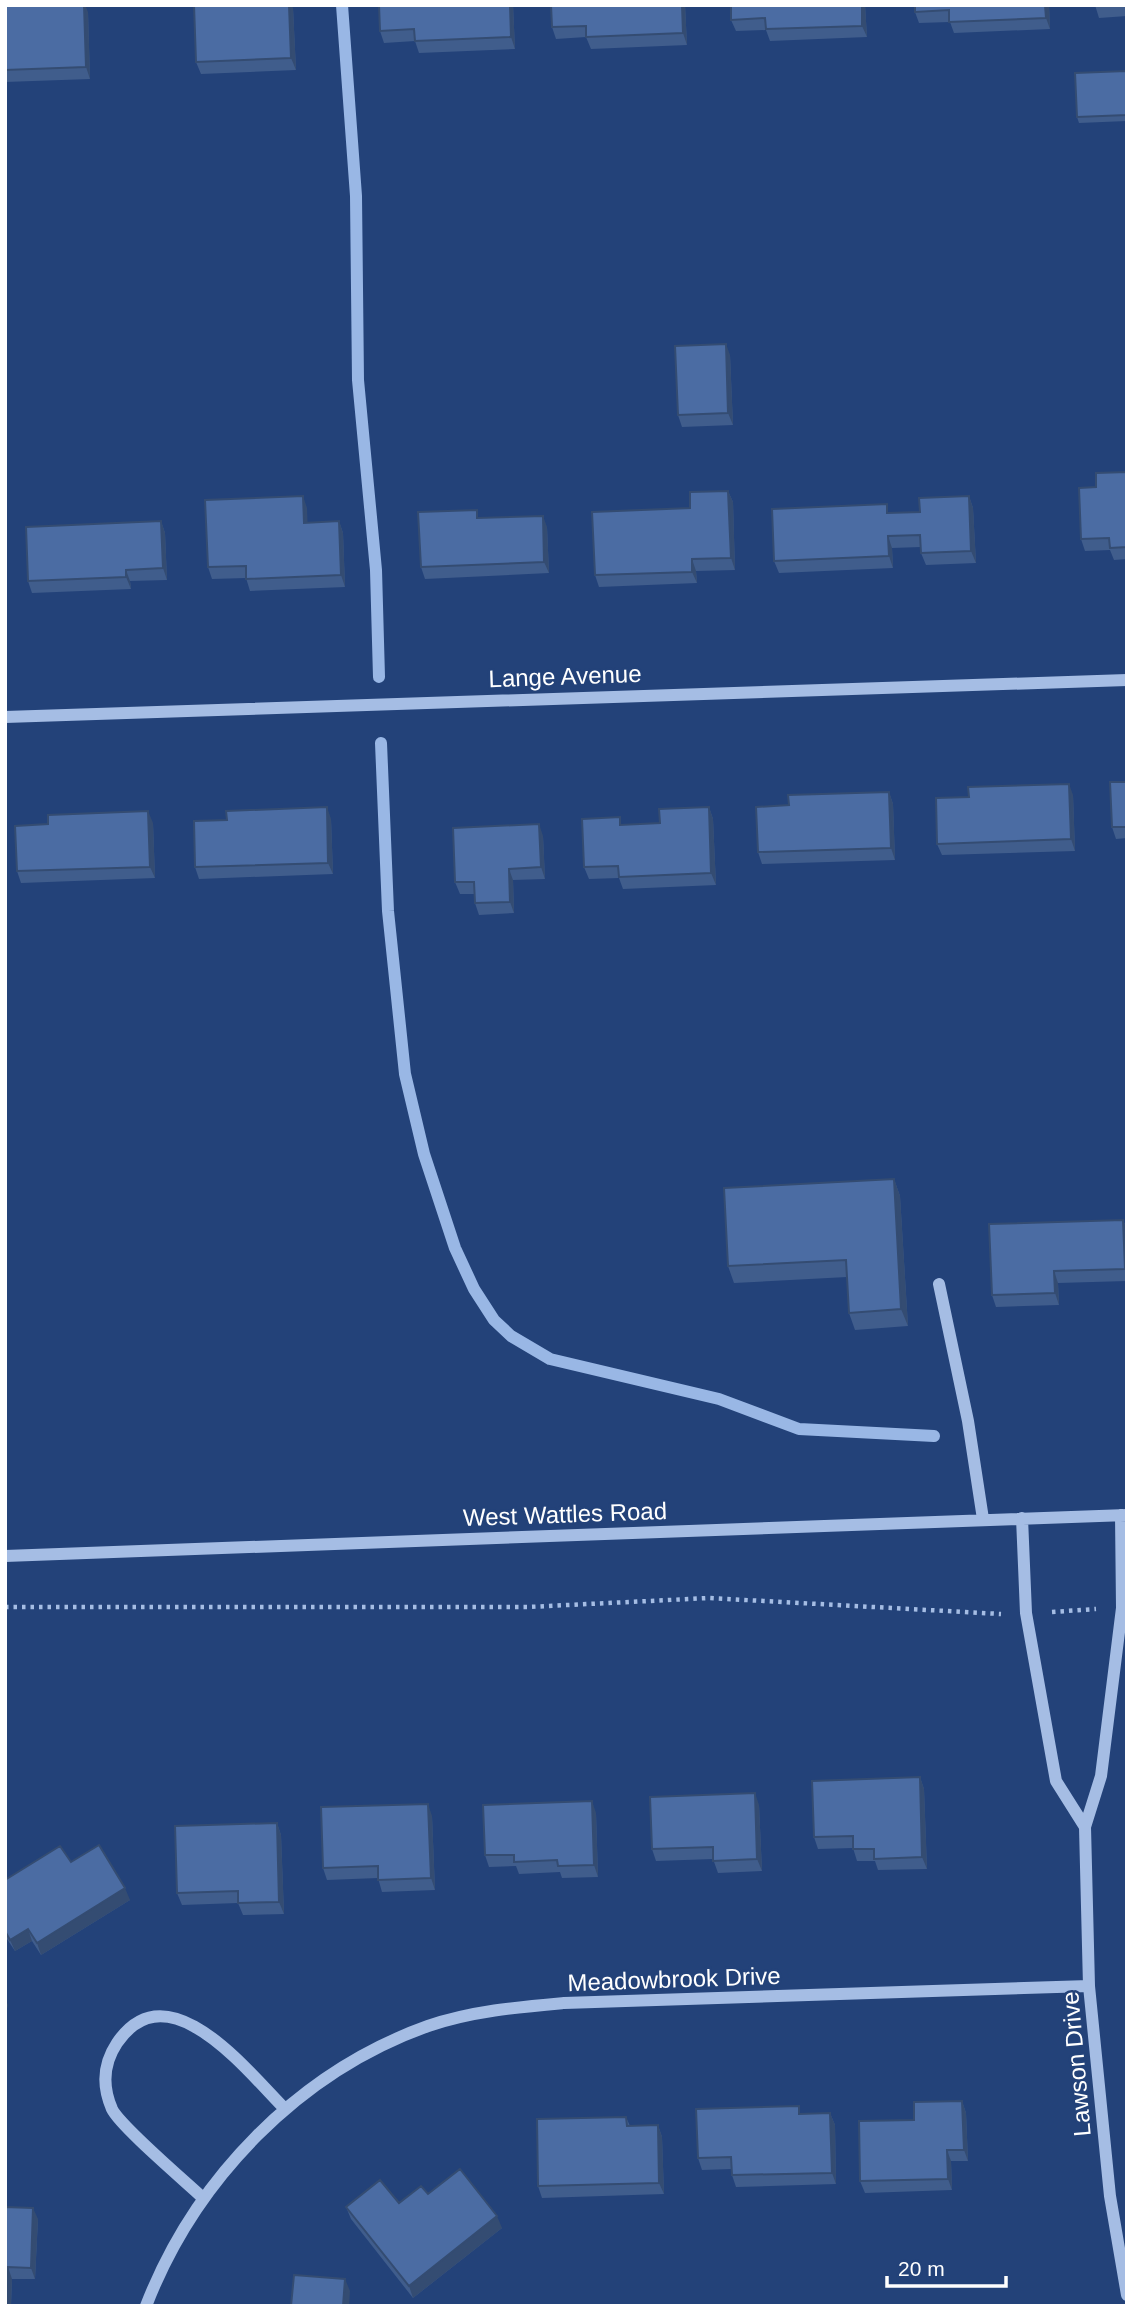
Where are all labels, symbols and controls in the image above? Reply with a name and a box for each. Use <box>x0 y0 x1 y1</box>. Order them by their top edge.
street label: Lange Avenue <box>488 660 642 692</box>
street label: West Wattles Road <box>463 1497 667 1531</box>
street label: Meadowbrook Drive <box>567 1962 781 1996</box>
street label: Lawson Drive <box>1056 1990 1096 2138</box>
scale bar <box>887 2244 1006 2288</box>
text: 20 m <box>898 2257 945 2280</box>

